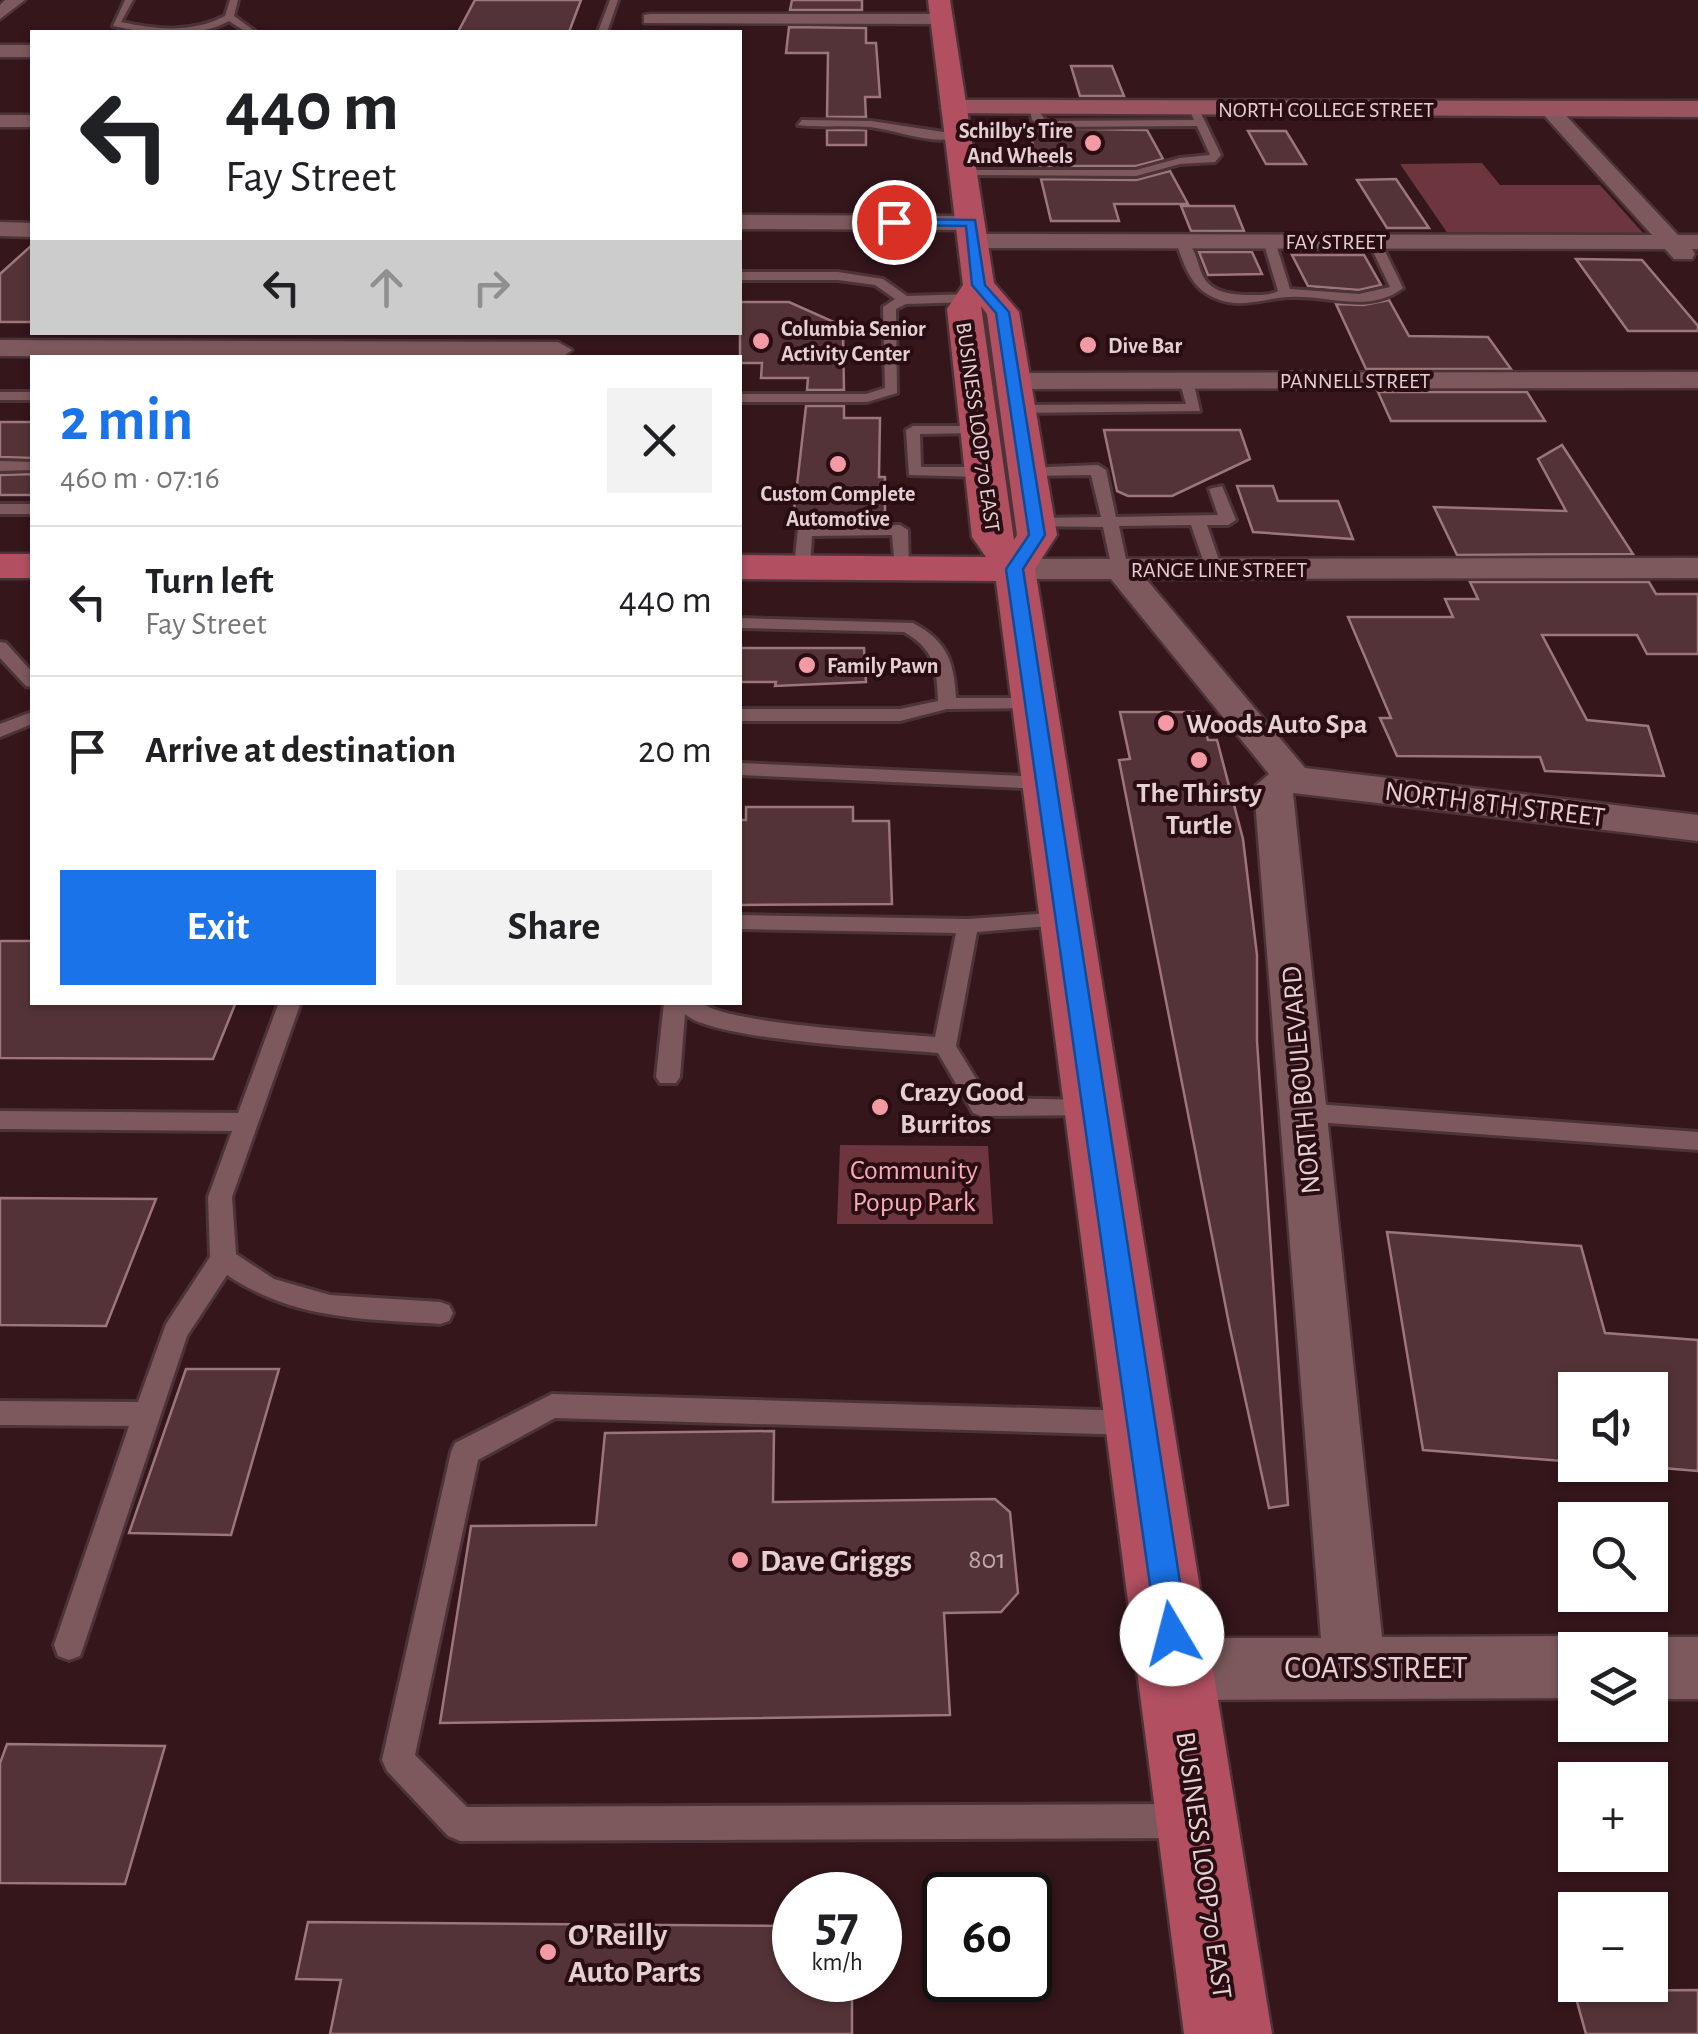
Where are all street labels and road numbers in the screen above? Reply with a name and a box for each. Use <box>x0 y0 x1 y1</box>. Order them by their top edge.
street label: NORTH COLLEGE STREET <box>1218 99 1434 121</box>
street label: FAY STREET <box>1286 231 1387 253</box>
street label: BUSINESS LOOP 70 EAST <box>952 321 1004 534</box>
street label: PANNELL STREET <box>1280 370 1431 392</box>
street label: RANGE LINE STREET <box>1131 559 1307 581</box>
street label: NORTH 8TH STREET <box>1383 778 1607 832</box>
street label: NORTH BOULEVARD <box>1278 965 1326 1195</box>
street label: COATS STREET <box>1284 1652 1468 1684</box>
street label: BUSINESS LOOP 70 EAST <box>1170 1730 1236 2001</box>

